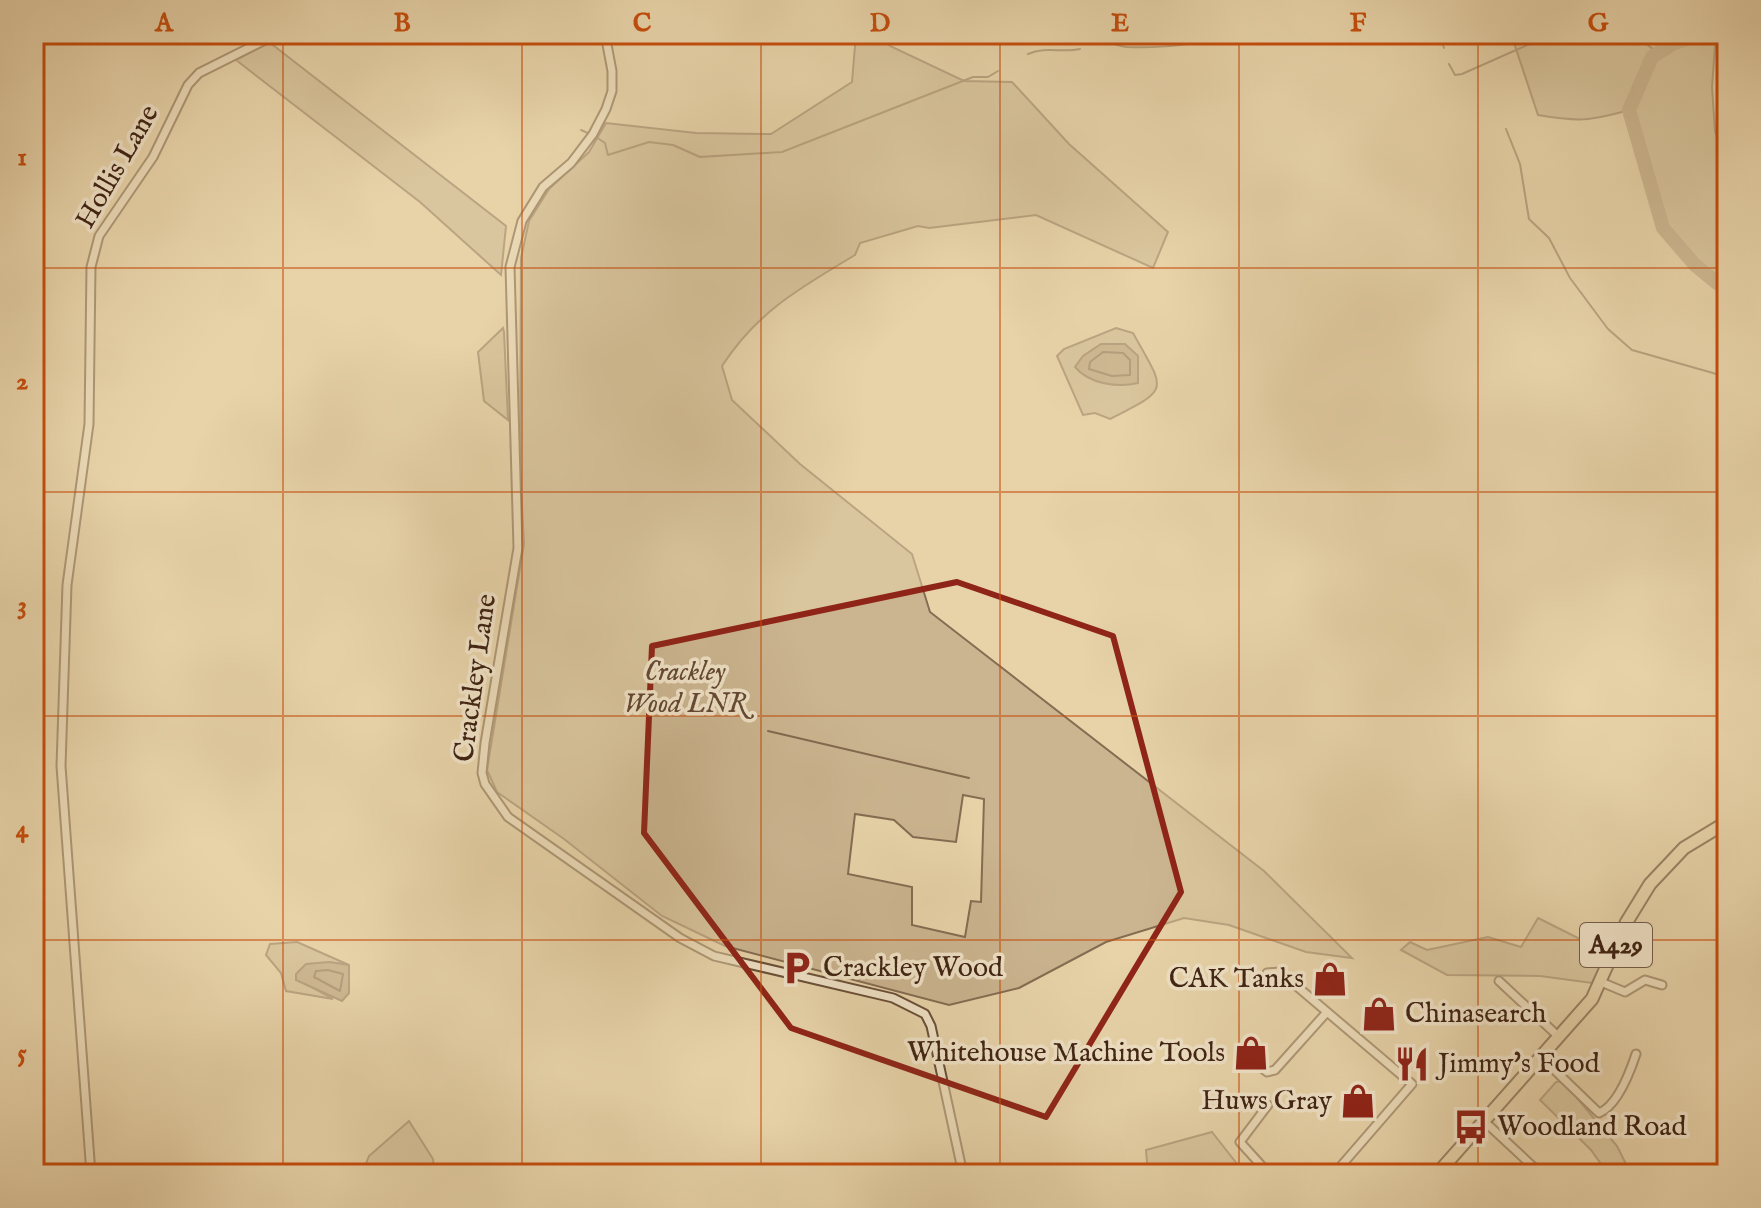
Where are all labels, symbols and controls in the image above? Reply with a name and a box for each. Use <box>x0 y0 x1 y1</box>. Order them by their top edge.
text: A <box>154 7 174 40</box>
text: B <box>393 7 411 40</box>
text: C <box>633 7 652 40</box>
text: D <box>870 7 891 40</box>
text: E <box>1111 7 1129 40</box>
text: F <box>1350 7 1367 40</box>
text: G <box>1588 7 1609 40</box>
street label: Hollis Lane <box>69 99 168 235</box>
text: 1 <box>17 141 27 174</box>
text: 2 <box>16 365 28 398</box>
text: 3 <box>17 589 27 622</box>
street label: Crackley Lane <box>447 592 505 764</box>
park label: Crackley Wood LNR <box>624 655 754 722</box>
text: 4 <box>16 813 30 846</box>
road number: A429 <box>1580 923 1652 967</box>
parking icon: Crackley Wood <box>778 949 816 987</box>
place label: Crackley Wood <box>823 951 1003 986</box>
shop icon: CAK Tanks <box>1311 960 1349 998</box>
place label: CAK Tanks <box>1169 962 1304 997</box>
shop icon: Chinasearch <box>1360 995 1398 1033</box>
place label: Chinasearch <box>1405 997 1547 1032</box>
shop icon: Whitehouse Machine Tools <box>1232 1034 1270 1072</box>
place label: Whitehouse Machine Tools <box>907 1036 1225 1071</box>
text: 5 <box>17 1037 27 1070</box>
restaurant icon: Jimmy's Food <box>1393 1045 1431 1083</box>
place label: Jimmy's Food <box>1435 1047 1600 1082</box>
shop icon: Huws Gray <box>1339 1082 1377 1120</box>
place label: Huws Gray <box>1201 1084 1332 1119</box>
bus stop icon: Woodland Road <box>1452 1108 1490 1146</box>
place label: Woodland Road <box>1497 1110 1686 1145</box>

